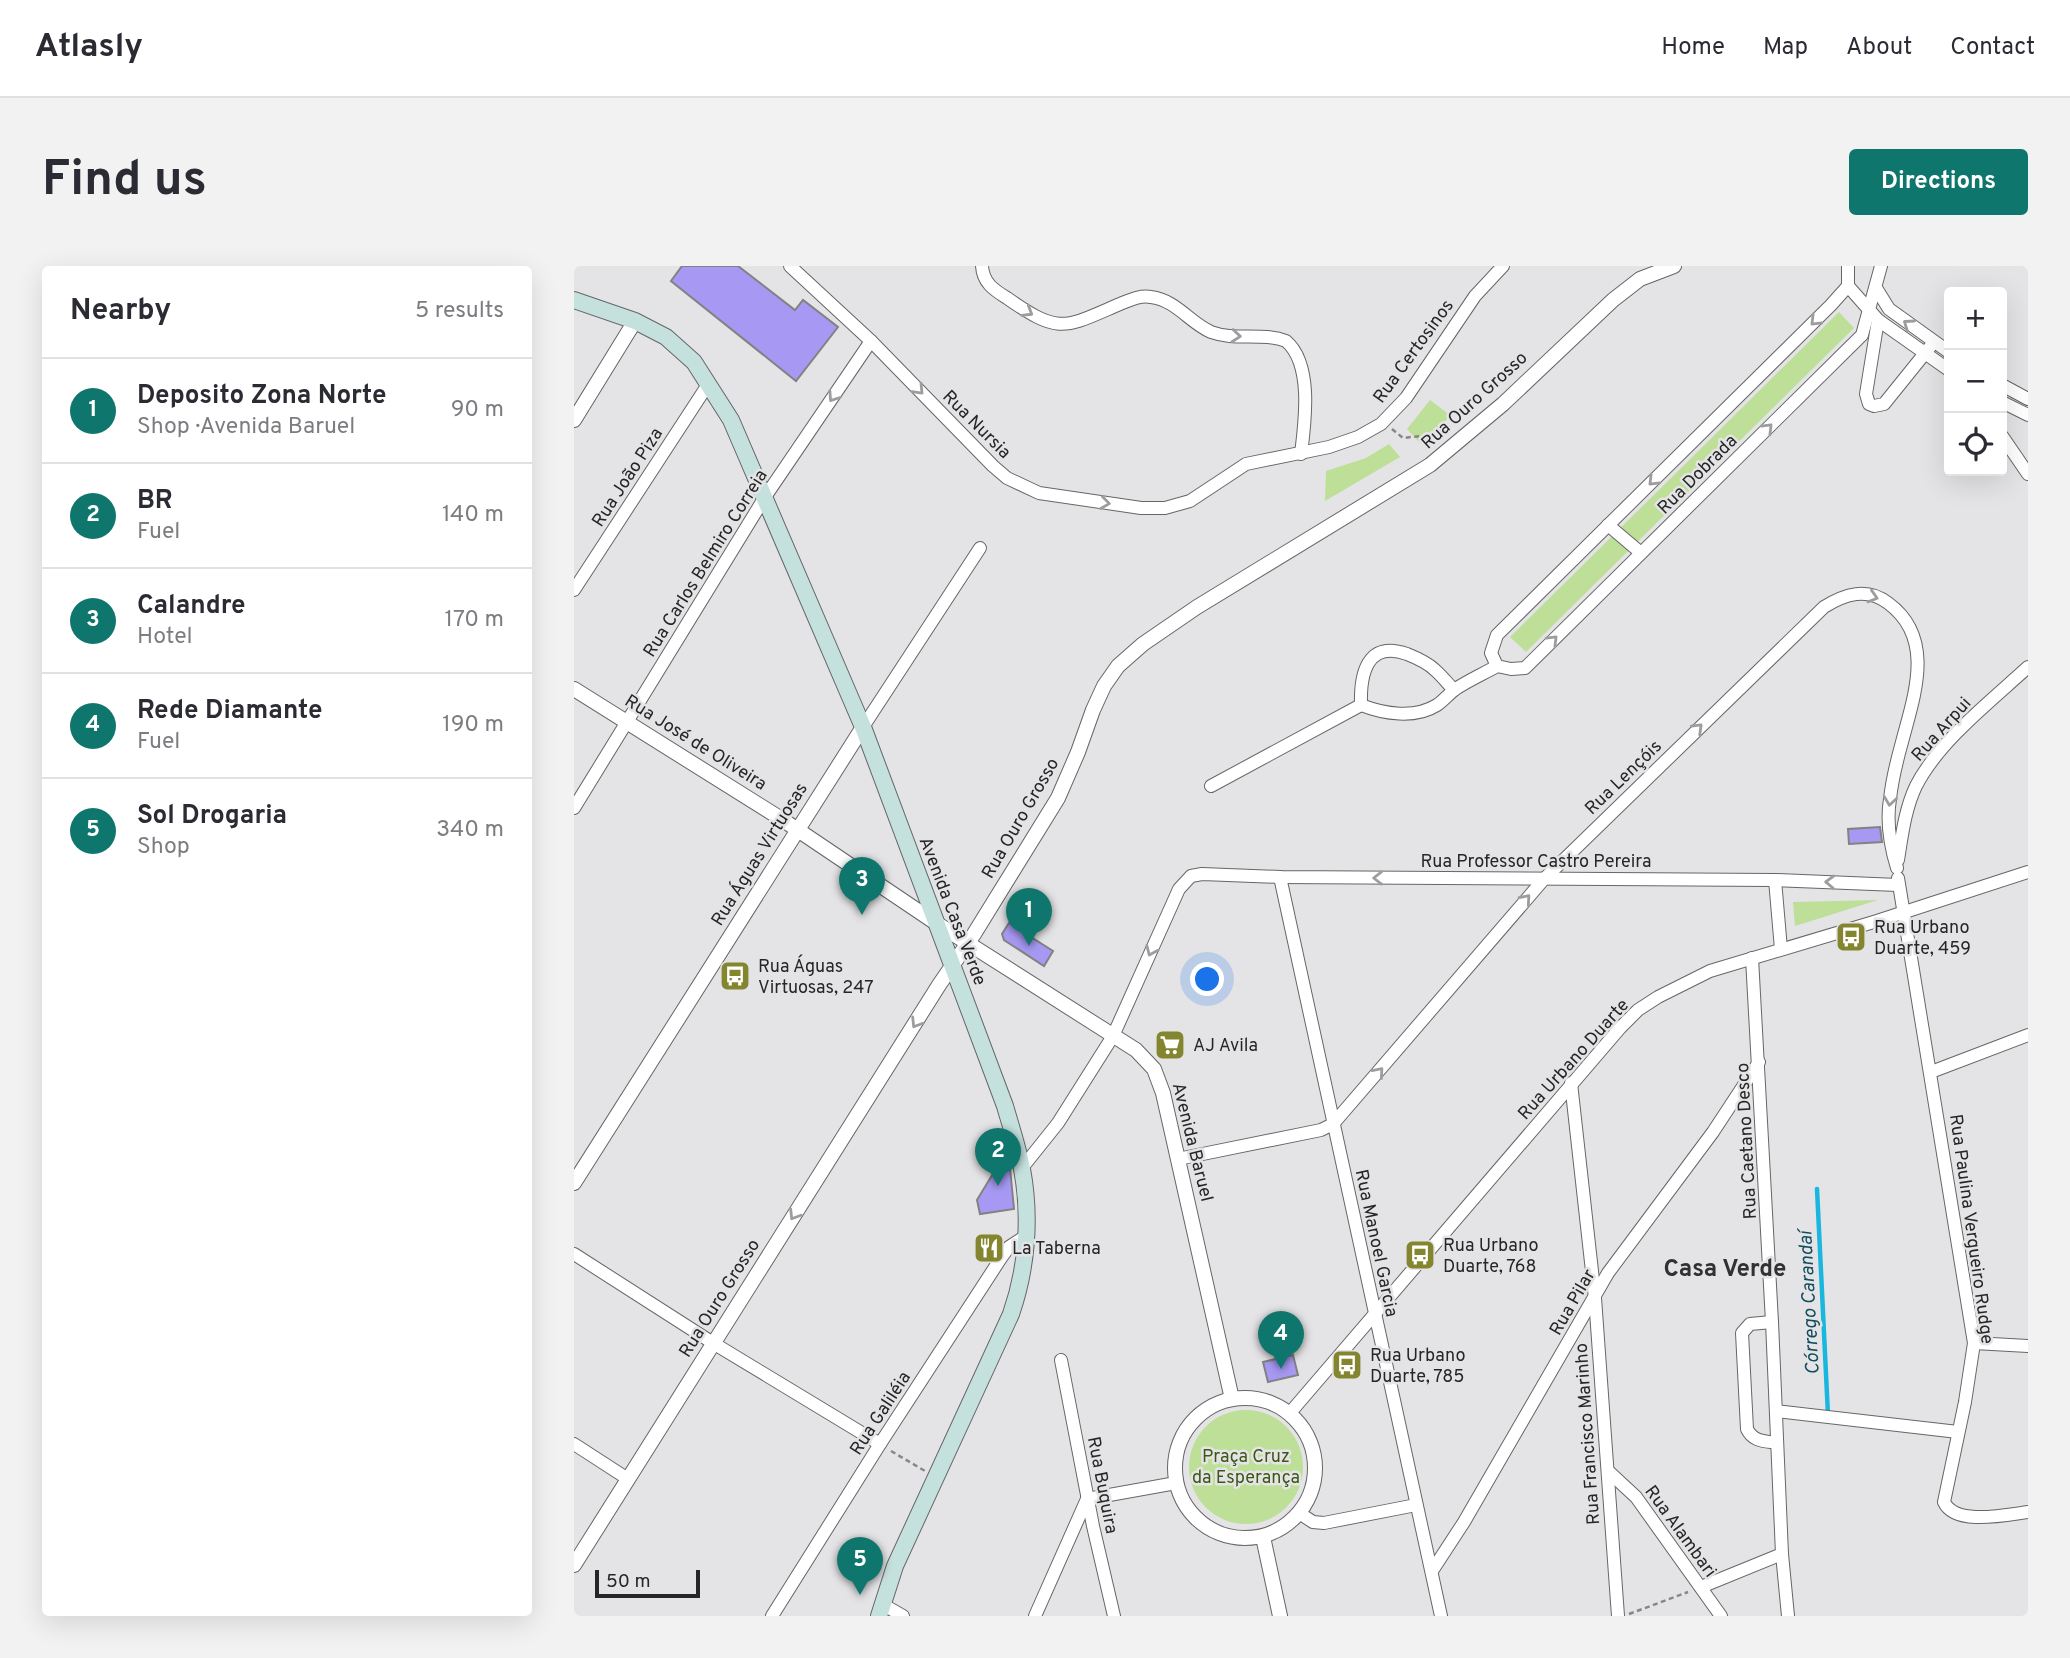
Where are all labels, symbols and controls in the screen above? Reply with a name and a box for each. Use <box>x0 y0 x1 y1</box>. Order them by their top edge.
text: Atlasly <box>35 27 143 69</box>
text: Home <box>1661 33 1725 63</box>
text: Map <box>1763 33 1808 63</box>
text: About <box>1846 33 1912 63</box>
text: Contact <box>1950 33 2035 63</box>
button: Directions <box>1849 149 2028 215</box>
text: Find us <box>42 151 207 213</box>
map controls <box>1944 287 2007 476</box>
button: + <box>1944 287 2007 350</box>
text: Nearby <box>70 293 171 330</box>
street label: Rua Certosinos <box>1369 295 1460 408</box>
text: 5 results <box>415 297 504 326</box>
one-way arrow <box>1020 304 1033 317</box>
one-way arrow <box>1810 312 1823 325</box>
one-way arrow <box>1903 320 1916 332</box>
one-way arrow <box>1231 328 1242 343</box>
street label: Rua Ouro Grosso <box>1417 347 1533 455</box>
button: − <box>1944 350 2007 413</box>
text: Deposito Zona Norte <box>137 380 386 413</box>
one-way arrow <box>910 382 923 395</box>
street label: Rua Nursia <box>937 386 1015 464</box>
one-way arrow <box>828 390 841 403</box>
text: 1 <box>88 396 98 425</box>
text: 90 m <box>451 396 504 425</box>
text: Shop · Avenida Baruel <box>137 413 355 442</box>
button: locate <box>1944 413 2007 476</box>
street label: Rua João Piza <box>588 424 669 532</box>
one-way arrow <box>1759 424 1772 437</box>
street label: Rua Dobrada <box>1653 430 1743 520</box>
street label: Rua Carlos Belmiro Correia <box>639 466 774 662</box>
one-way arrow <box>1648 472 1661 485</box>
text: BR <box>137 485 173 518</box>
one-way arrow <box>1100 496 1111 511</box>
text: 2 <box>86 501 100 530</box>
text: 140 m <box>442 501 504 530</box>
text: Fuel <box>137 518 180 547</box>
one-way arrow <box>1866 588 1878 603</box>
text: Calandre <box>137 590 245 623</box>
text: 3 <box>86 606 100 635</box>
text: 170 m <box>445 606 504 635</box>
text: Hotel <box>137 623 193 652</box>
one-way arrow <box>1545 635 1558 648</box>
street label: Rua José de Oliveira <box>620 690 771 796</box>
street label: Rua Arpui <box>1907 693 1977 767</box>
text: Rede Diamante <box>137 695 323 728</box>
text: 4 <box>86 711 100 740</box>
text: 190 m <box>442 711 504 740</box>
one-way arrow <box>1690 724 1703 737</box>
text: Fuel <box>137 728 180 757</box>
street label: Rua Lençóis <box>1581 736 1667 820</box>
street label: Rua Ouro Grosso <box>977 754 1065 883</box>
street label: Rua Águas Virtuosas <box>705 778 814 931</box>
one-way arrow <box>1883 795 1898 807</box>
text: Sol Drogaria <box>137 800 287 833</box>
text: 5 <box>86 816 100 845</box>
text: 340 m <box>436 816 504 845</box>
text: Shop <box>137 833 190 862</box>
street label: Avenida Casa Verde <box>913 834 991 989</box>
street label: Rua Professor Castro Pereira <box>1421 851 1651 874</box>
pin: 3 <box>839 857 885 915</box>
one-way arrow <box>1372 870 1383 886</box>
one-way arrow <box>1824 875 1835 890</box>
pin: 1 <box>1006 888 1052 946</box>
one-way arrow <box>1518 895 1531 907</box>
place label: Rua Urbano Duarte, 459 <box>1874 917 1971 961</box>
bus stop icon: Rua Urbano Duarte, 459 <box>1834 920 1868 954</box>
one-way arrow <box>1145 944 1159 956</box>
place label: Rua Águas Virtuosas, 247 <box>758 954 874 1000</box>
bus stop icon: Rua Águas Virtuosas, 247 <box>718 959 752 993</box>
your location <box>1190 962 1224 996</box>
street label: Rua Urbano Duarte <box>1514 995 1635 1125</box>
one-way arrow <box>911 1015 924 1028</box>
supermarket icon: AJ Avila <box>1153 1028 1187 1062</box>
place label: AJ Avila <box>1193 1035 1258 1058</box>
street label: Rua Caetano Desco <box>1732 1062 1763 1220</box>
one-way arrow <box>1371 1068 1383 1081</box>
street label: Avenida Baruel <box>1166 1080 1217 1204</box>
street label: Rua Paulina Vergueiro Rudge <box>1943 1113 1998 1346</box>
pin: 2 <box>975 1128 1021 1186</box>
street label: Rua Manoel Garcia <box>1349 1167 1402 1319</box>
one-way arrow <box>790 1207 803 1220</box>
water label: Córrego Carandaí <box>1794 1226 1826 1375</box>
restaurant icon: La Taberna <box>972 1231 1006 1265</box>
street label: Rua Ouro Grosso <box>675 1235 766 1362</box>
place label: Rua Urbano Duarte, 768 <box>1443 1235 1539 1279</box>
place label: La Taberna <box>1012 1238 1101 1261</box>
bus stop icon: Rua Urbano Duarte, 768 <box>1403 1238 1437 1272</box>
district label: Casa Verde <box>1664 1255 1786 1285</box>
street label: Rua Pilar <box>1545 1265 1602 1340</box>
pin: 4 <box>1258 1311 1304 1369</box>
street label: Rua Francisco Marinho <box>1571 1342 1606 1526</box>
place label: Rua Urbano Duarte, 785 <box>1370 1345 1466 1389</box>
bus stop icon: Rua Urbano Duarte, 785 <box>1330 1348 1364 1382</box>
street label: Rua Galiléia <box>846 1368 917 1460</box>
street label: Rua Buquira <box>1081 1435 1122 1536</box>
park label: Praça Cruz da Esperança <box>1192 1446 1300 1490</box>
street label: Rua Alambari <box>1639 1481 1721 1582</box>
pin: 5 <box>837 1537 883 1595</box>
scale bar <box>595 1567 700 1599</box>
text: 50 m <box>606 1570 651 1594</box>

